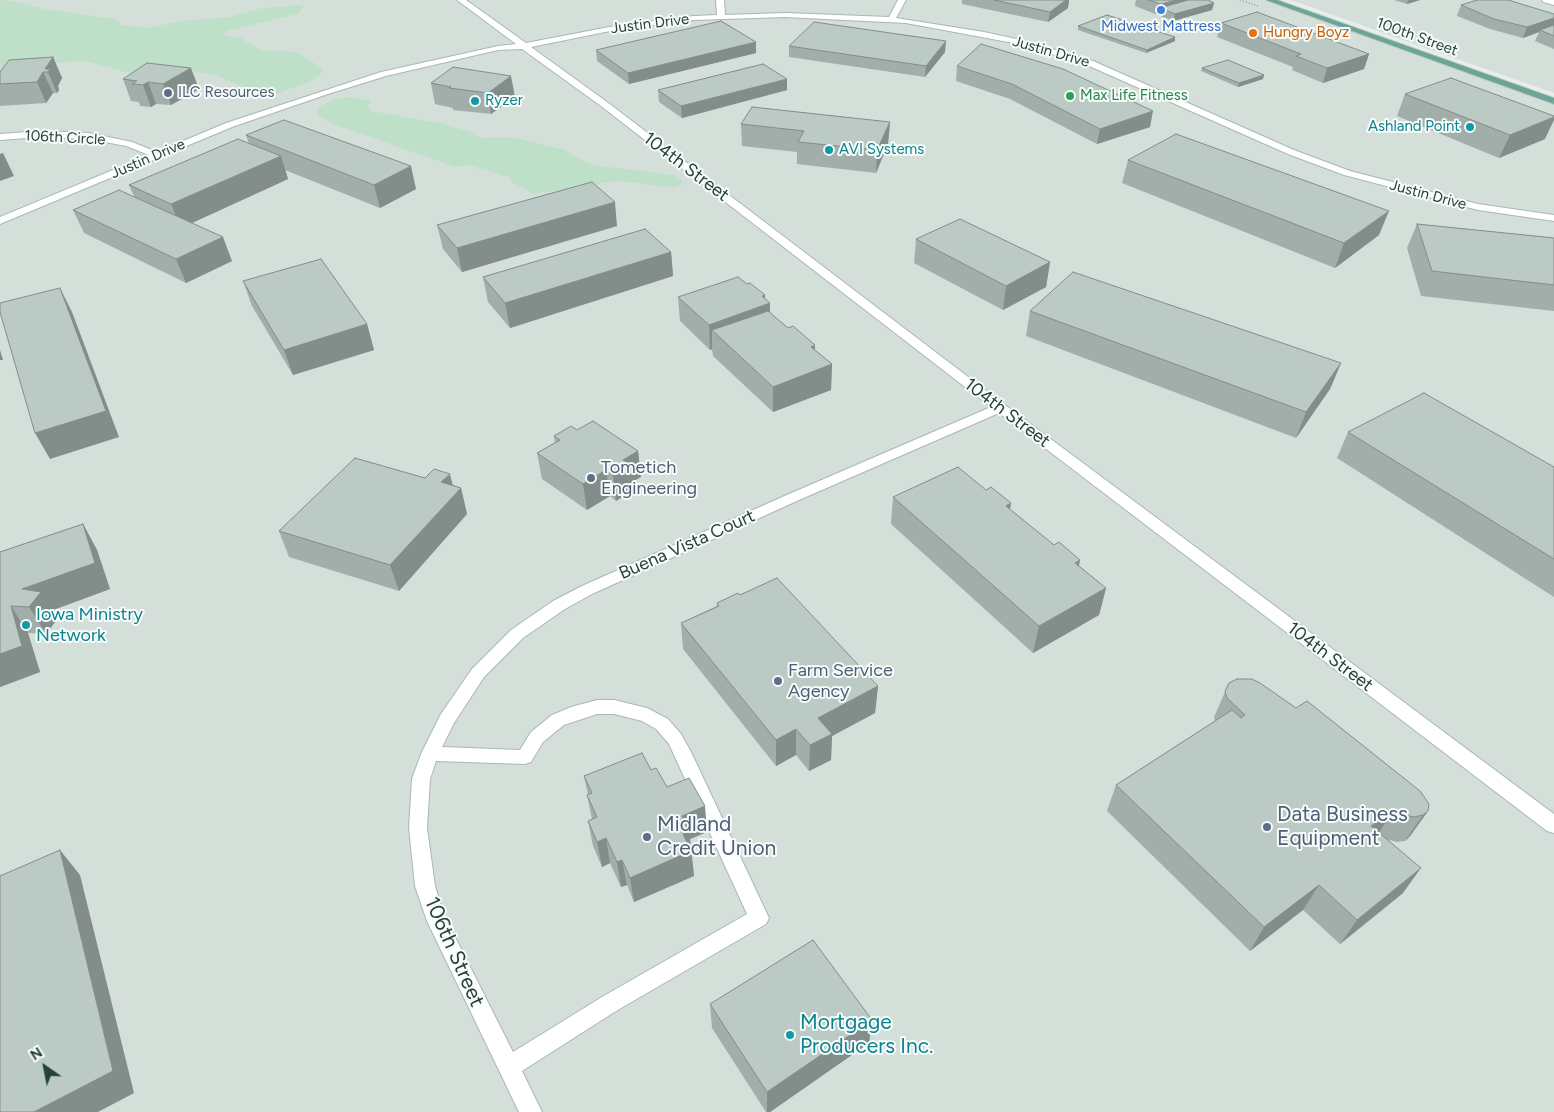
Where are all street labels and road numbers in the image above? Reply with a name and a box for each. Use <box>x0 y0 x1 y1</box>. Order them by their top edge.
street label: Justin Drive <box>610 10 690 38</box>
street label: 100th Street <box>1374 14 1460 60</box>
street label: Justin Drive <box>1011 32 1091 72</box>
street label: 106th Circle <box>24 127 106 149</box>
street label: 104th Street <box>639 128 733 206</box>
street label: Justin Drive <box>108 135 188 183</box>
street label: Justin Drive <box>1388 176 1468 214</box>
street label: 104th Street <box>960 374 1054 452</box>
street label: Buena Vista Court <box>616 505 758 585</box>
street label: 104th Street <box>1283 618 1377 696</box>
street label: 106th Street <box>419 893 489 1011</box>

